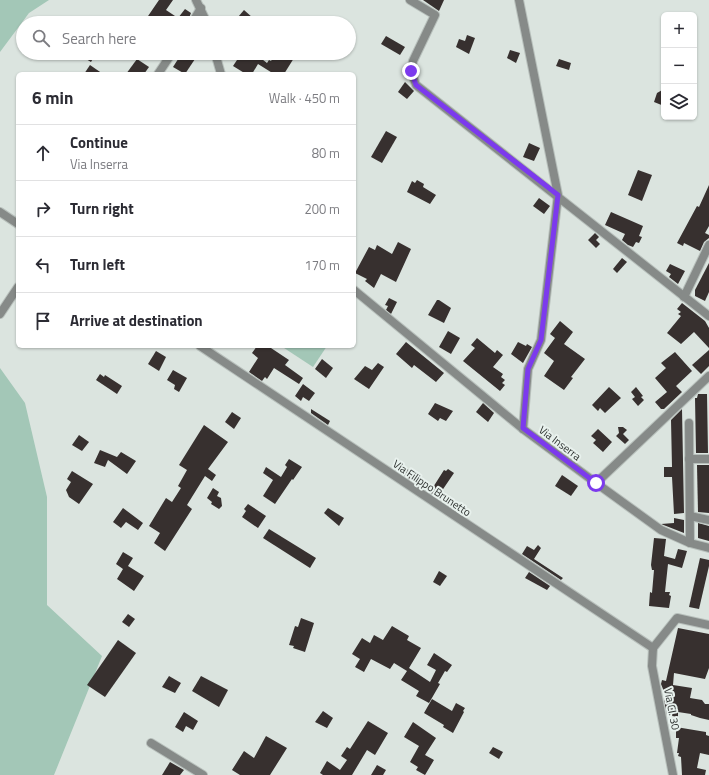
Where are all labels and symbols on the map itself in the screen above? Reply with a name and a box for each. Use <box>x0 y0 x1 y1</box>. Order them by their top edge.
route end <box>402 62 420 80</box>
street label: Via Inserra <box>536 422 585 464</box>
street label: Via Filippo Brunetto <box>390 456 474 520</box>
route start <box>587 474 605 492</box>
street label: Via Cl. 30 <box>660 687 684 731</box>

